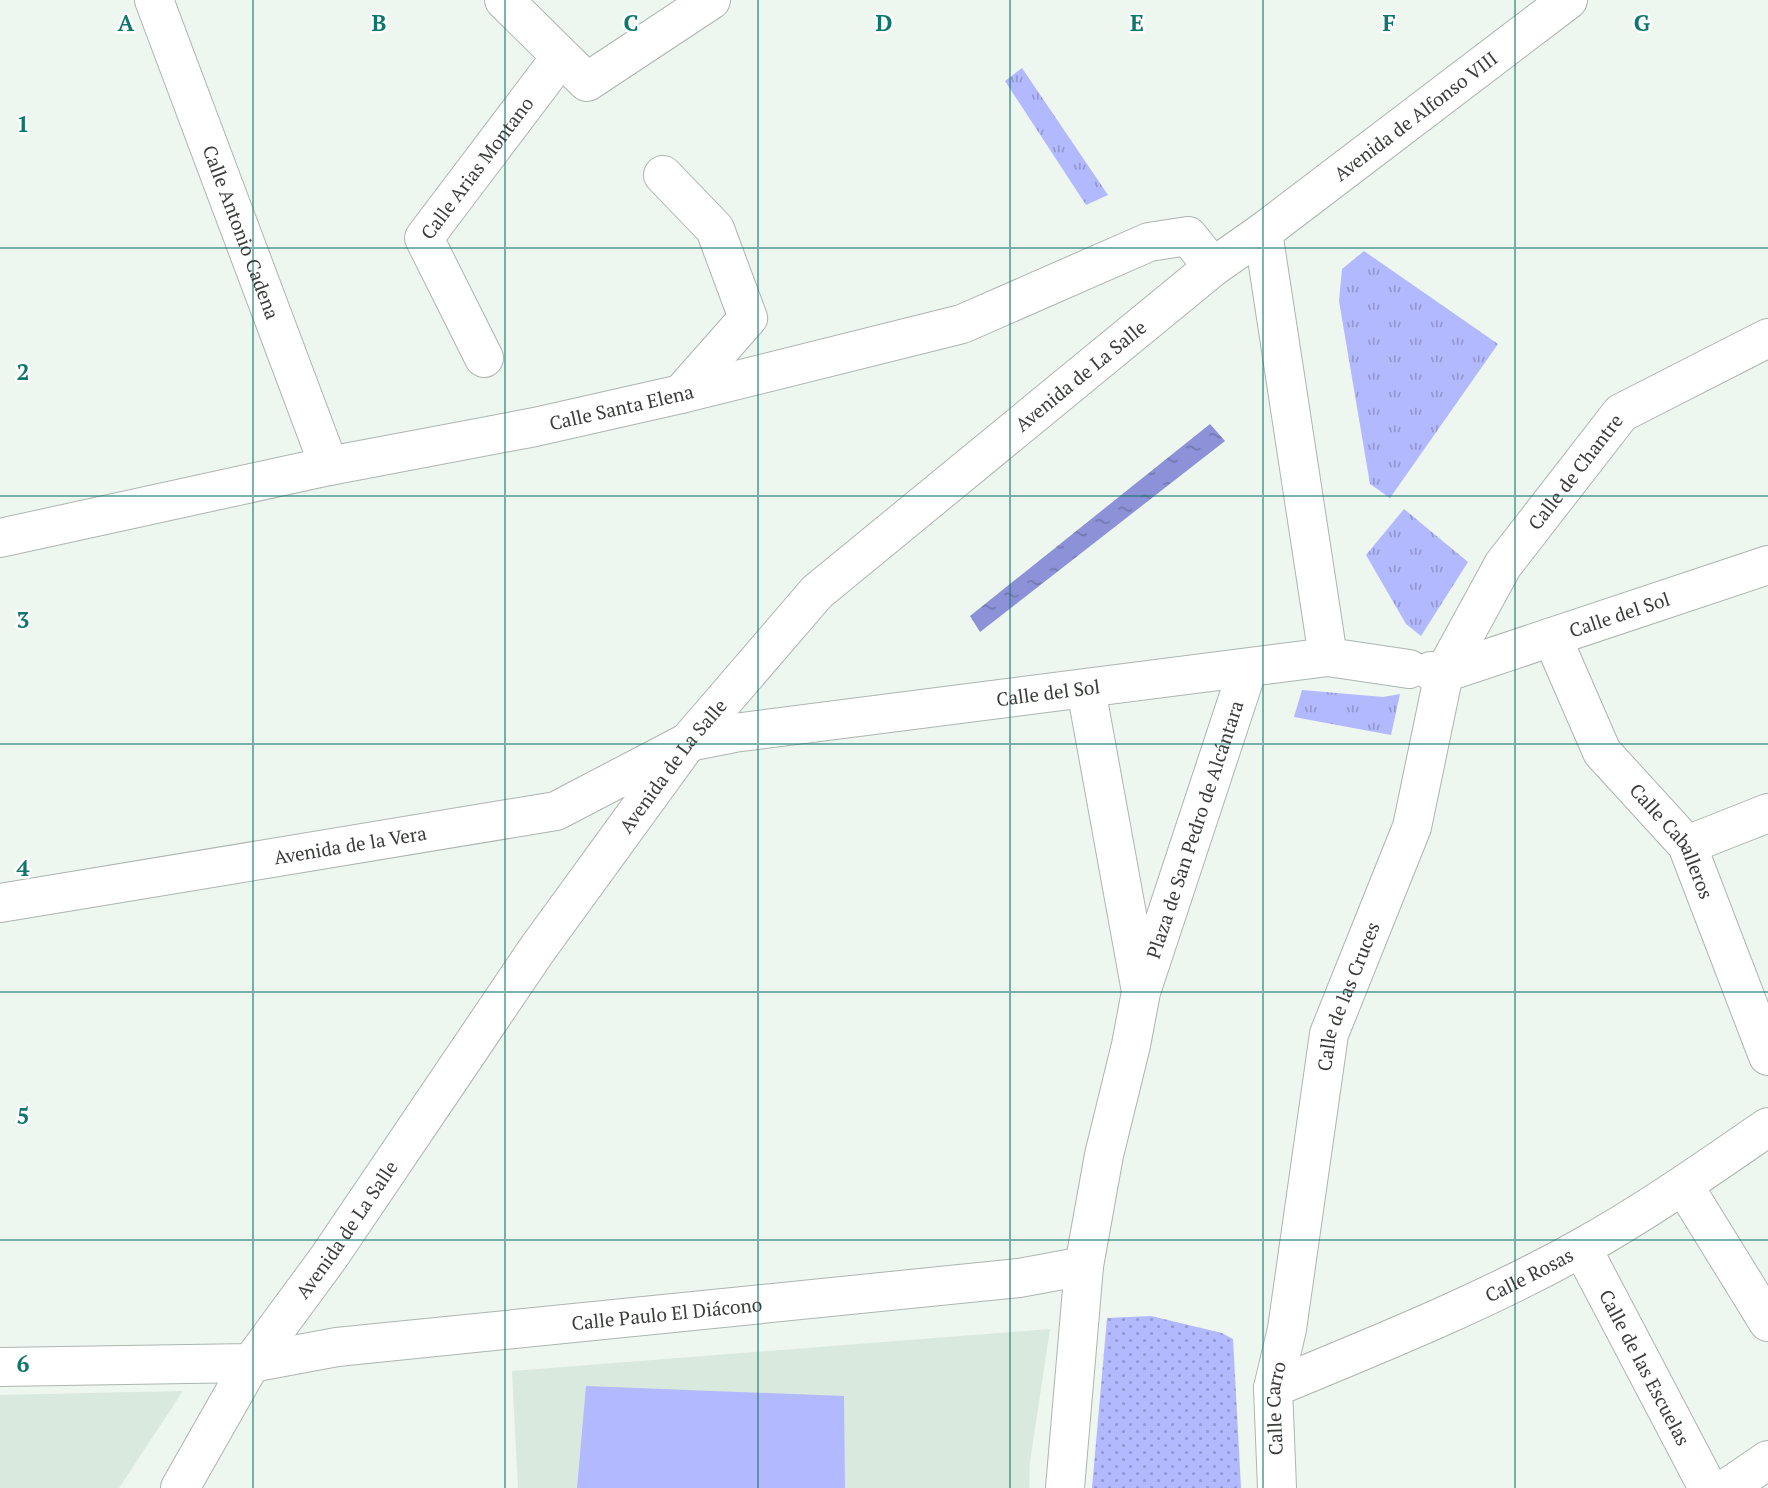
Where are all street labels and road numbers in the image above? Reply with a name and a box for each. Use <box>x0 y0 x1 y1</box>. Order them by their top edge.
street label: Avenida de Alfonso VIII <box>1328 45 1502 186</box>
street label: Calle Arias Montano <box>415 91 538 244</box>
street label: Calle Antonio Cadena <box>198 141 286 323</box>
street label: Avenida de La Salle <box>1009 314 1151 437</box>
street label: Calle Santa Elena <box>547 378 696 435</box>
street label: Calle de Chantre <box>1522 408 1628 535</box>
street label: Calle del Sol <box>1566 586 1673 642</box>
street label: Calle del Sol <box>995 673 1101 711</box>
street label: Avenida de La Salle <box>613 693 732 838</box>
street label: Plaza de San Pedro de Alcántara <box>1140 697 1249 962</box>
street label: Calle Caballeros <box>1624 777 1719 902</box>
street label: Avenida de la Vera <box>272 820 429 869</box>
street label: Calle de las Cruces <box>1311 918 1385 1073</box>
street label: Avenida de La Salle <box>290 1155 403 1303</box>
street label: Calle Rosas <box>1481 1242 1577 1307</box>
street label: Calle de las Escuelas <box>1594 1285 1696 1450</box>
street label: Calle Paulo El Diácono <box>570 1291 763 1335</box>
street label: Calle Carro <box>1260 1359 1291 1456</box>

